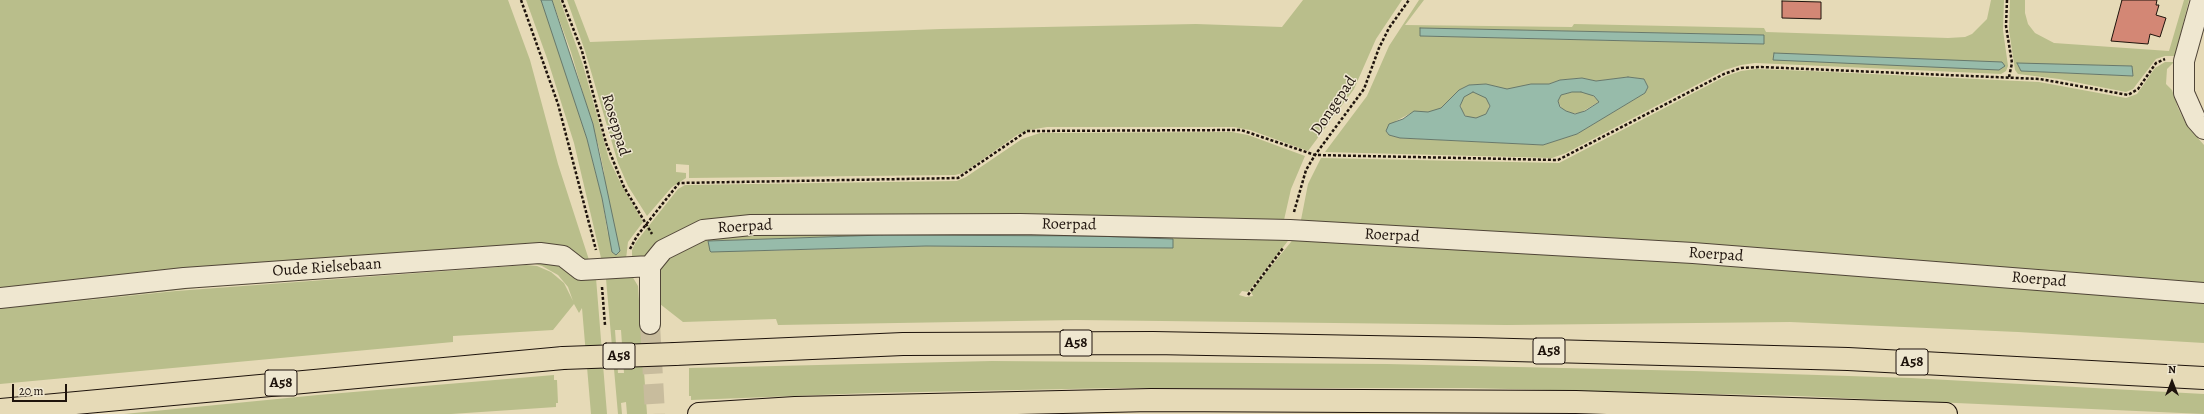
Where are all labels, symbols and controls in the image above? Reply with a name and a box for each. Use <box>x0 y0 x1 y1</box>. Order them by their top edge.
street label: Dongepad <box>1307 73 1361 139</box>
street label: Roseppad <box>596 92 634 158</box>
street label: Roerpad <box>1041 215 1097 235</box>
street label: Roerpad <box>717 216 773 238</box>
street label: Roerpad <box>1364 225 1420 247</box>
street label: Roerpad <box>1688 244 1744 266</box>
street label: Oude Rielsebaan <box>272 255 382 281</box>
street label: Roerpad <box>2011 268 2067 292</box>
road number: A58 <box>1060 330 1092 356</box>
road number: A58 <box>1533 338 1565 364</box>
road number: A58 <box>603 343 635 369</box>
road number: A58 <box>1896 349 1928 375</box>
north arrow <box>2152 362 2192 402</box>
text: N <box>2168 362 2176 377</box>
road number: A58 <box>265 370 297 396</box>
scale bar <box>14 376 69 402</box>
text: 20 m <box>19 383 43 399</box>

